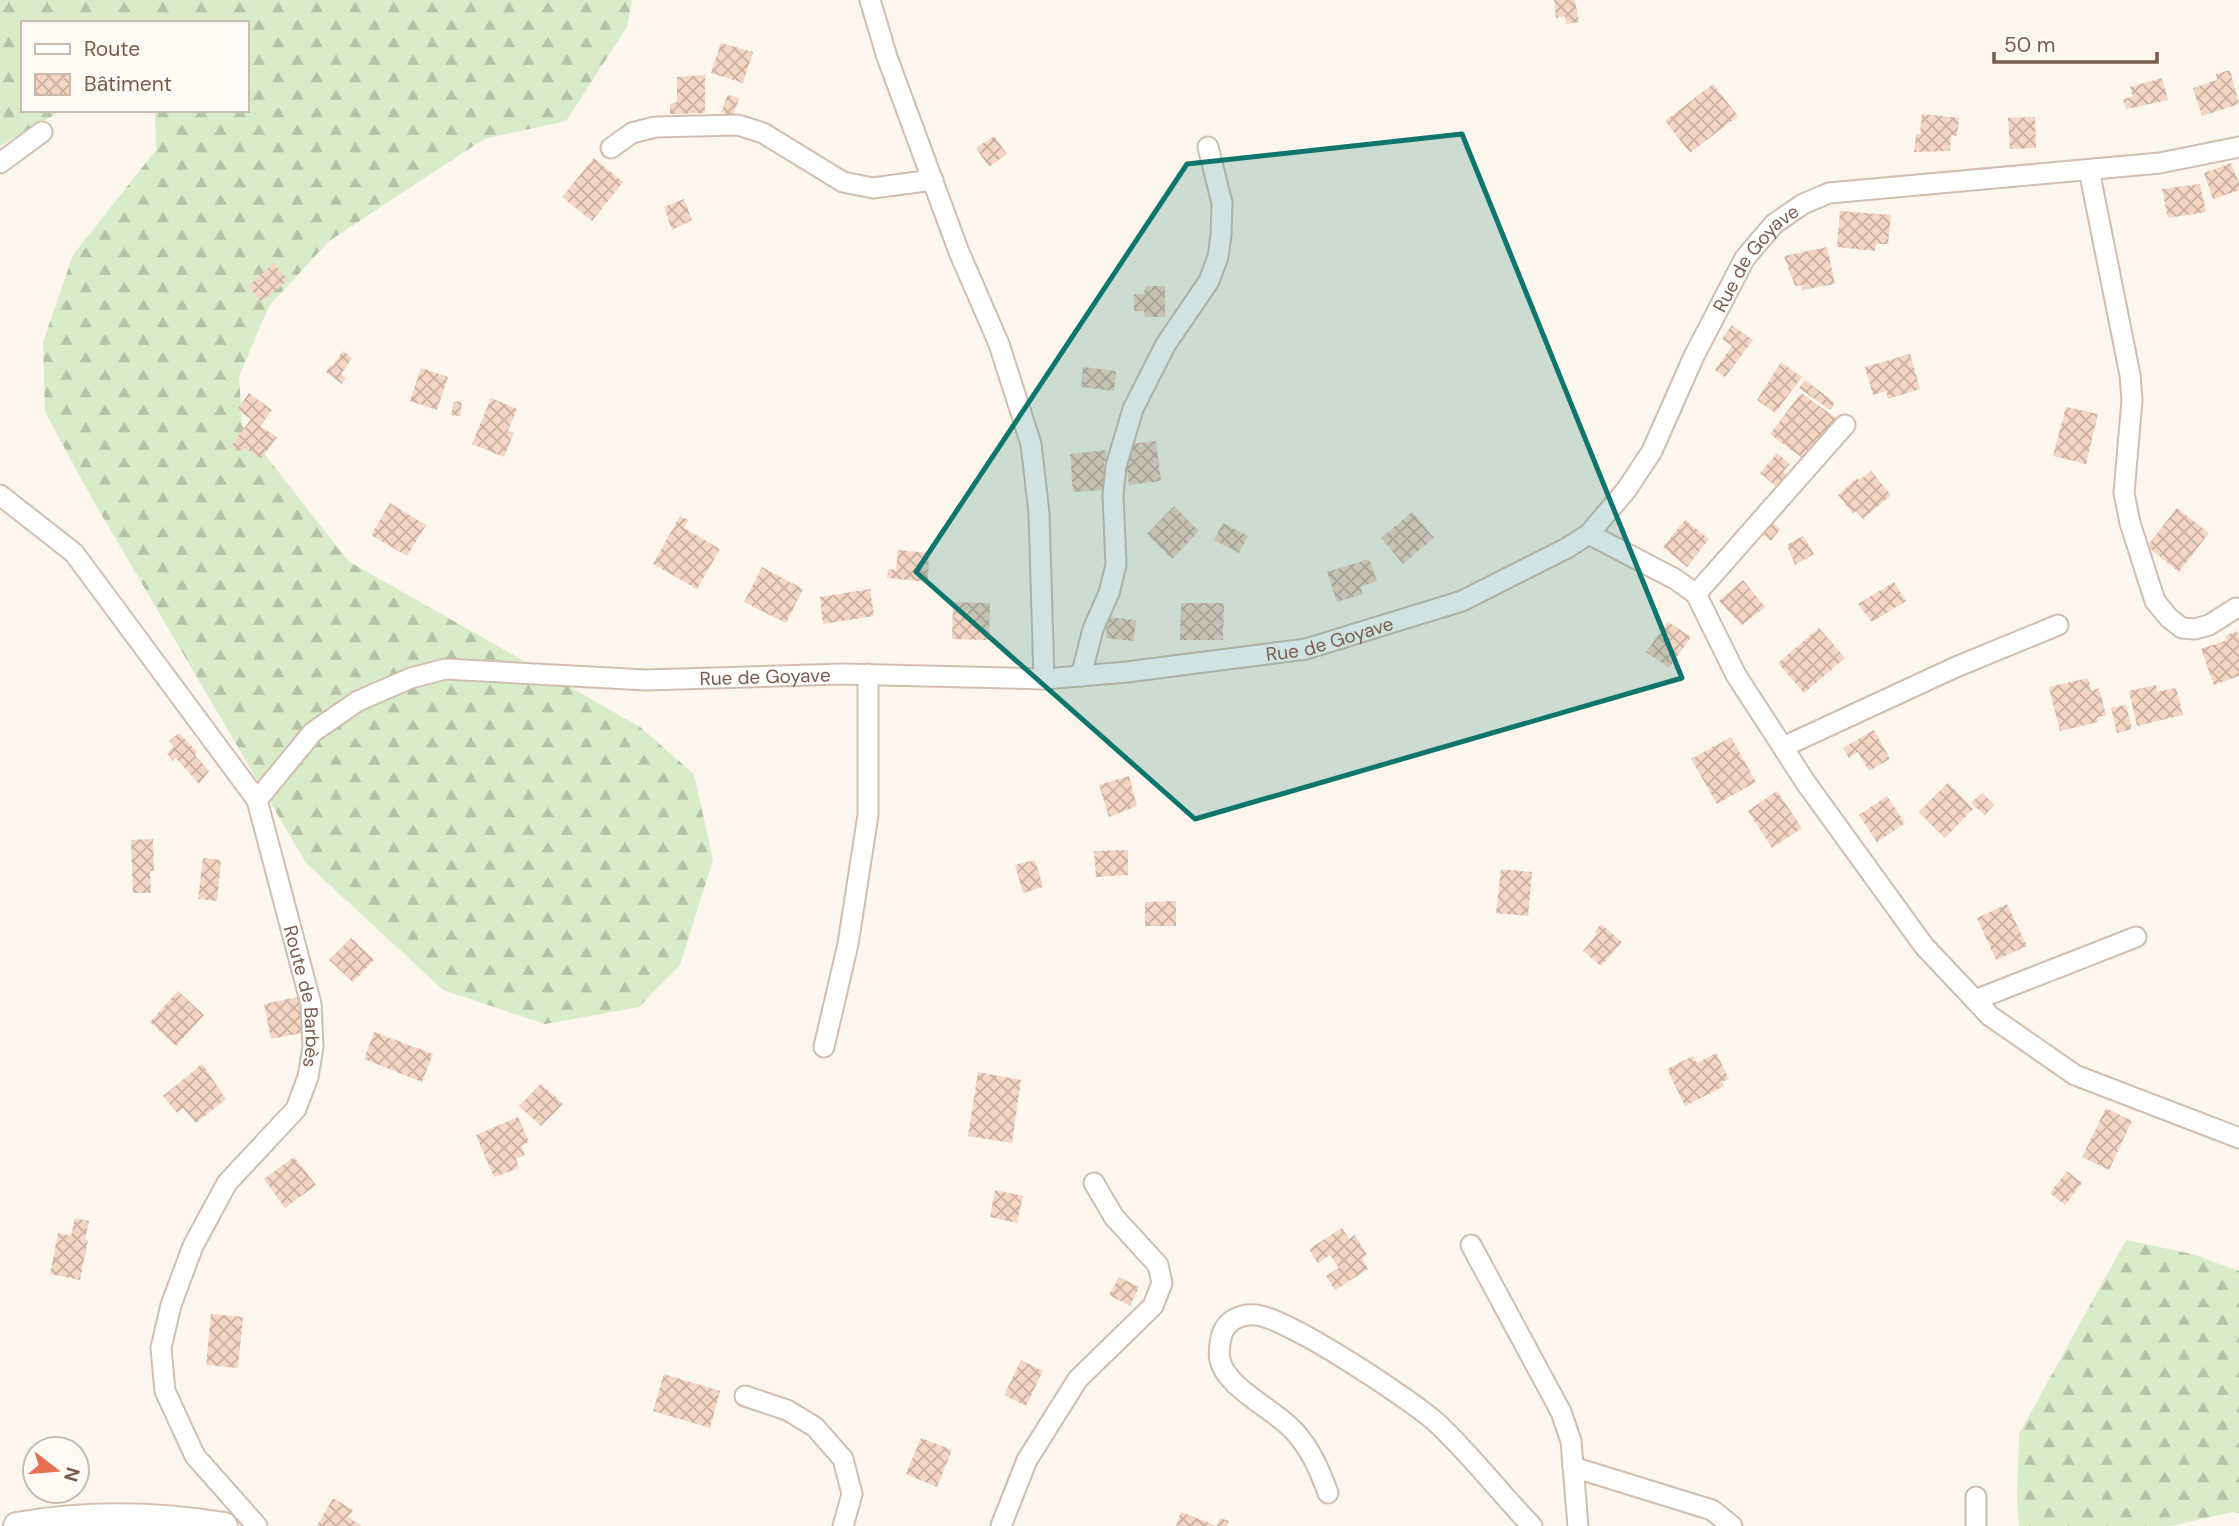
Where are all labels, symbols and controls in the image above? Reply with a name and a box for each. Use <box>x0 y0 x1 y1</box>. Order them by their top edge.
legend <box>21 21 248 112</box>
scale bar <box>1994 21 2157 65</box>
text: 50 m <box>2004 31 2055 59</box>
text: Route <box>84 35 140 63</box>
text: Bâtiment <box>84 70 172 98</box>
street label: Rue de Goyave <box>1707 199 1804 316</box>
street label: Rue de Goyave <box>1264 611 1396 667</box>
street label: Rue de Goyave <box>699 662 831 691</box>
street label: Route de Barbès <box>278 923 325 1070</box>
north arrow <box>21 1435 91 1505</box>
text: N <box>58 1464 86 1485</box>

